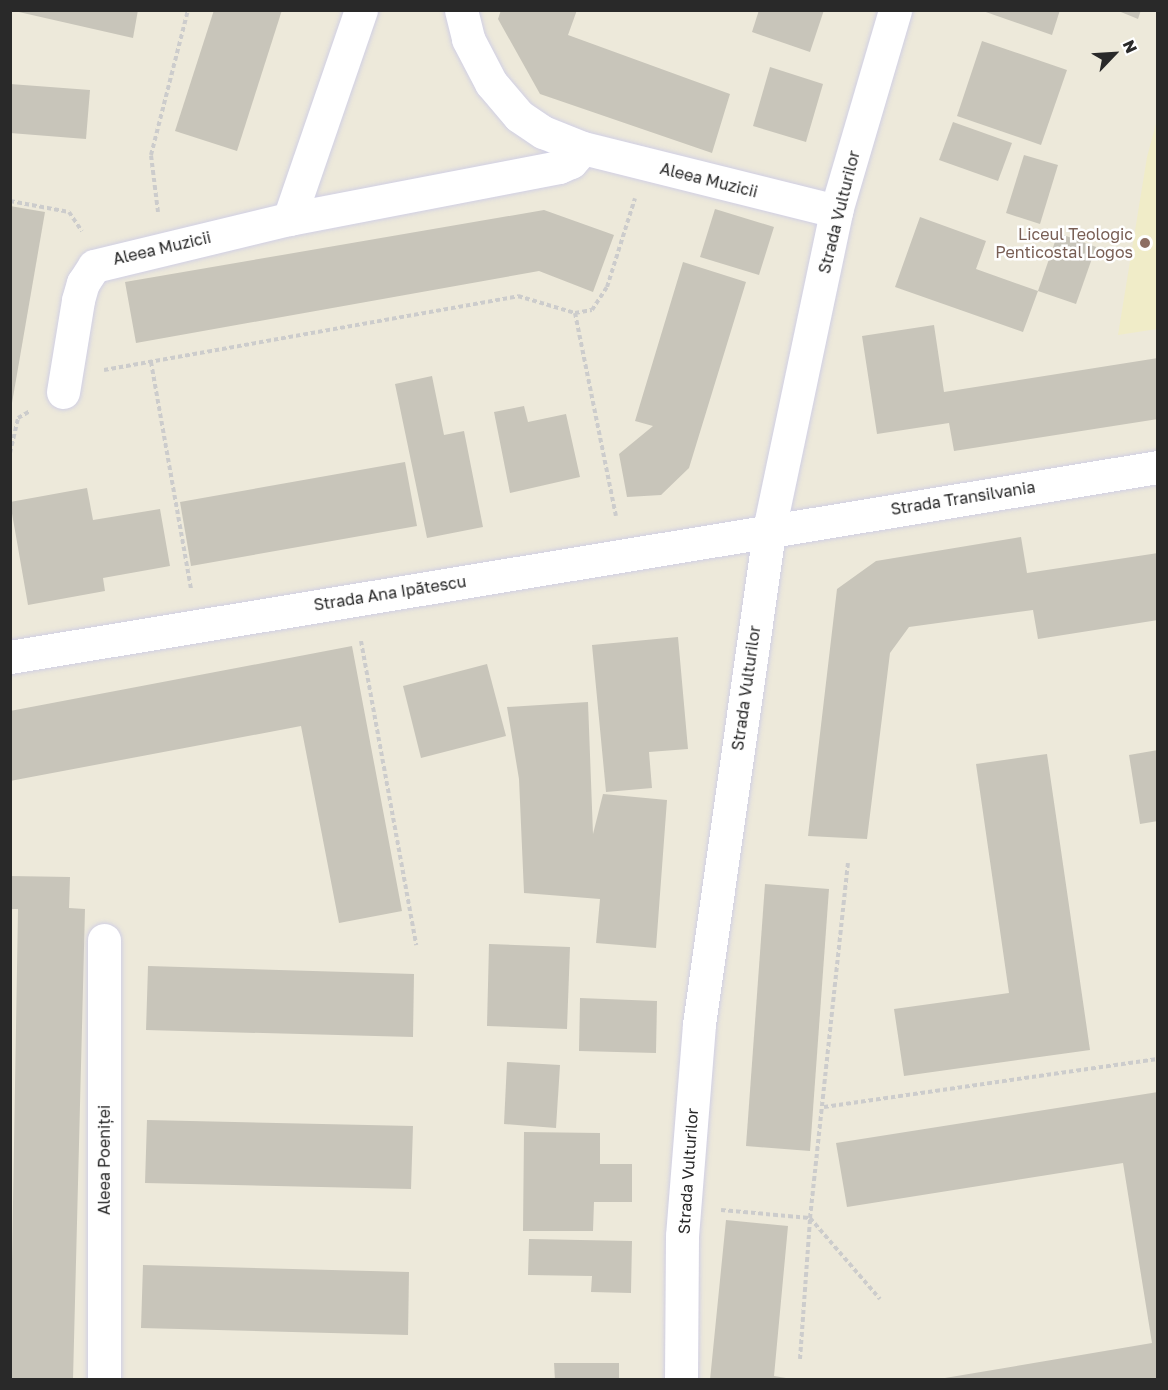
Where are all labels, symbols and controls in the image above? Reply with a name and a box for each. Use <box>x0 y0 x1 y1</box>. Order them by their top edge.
north arrow <box>1084 24 1144 84</box>
text: N <box>1119 37 1142 56</box>
street label: Strada Vulturilor <box>814 148 864 276</box>
street label: Aleea Muzicii <box>658 159 760 201</box>
place label: Liceul Teologic Penticostal Logos <box>995 224 1133 262</box>
street label: Aleea Muzicii <box>111 227 213 269</box>
marker: Liceul Teologic Penticostal Logos <box>1138 236 1152 250</box>
street label: Strada Transilvania <box>889 477 1037 519</box>
street label: Strada Ana Ipătescu <box>312 571 468 615</box>
street label: Strada Vulturilor <box>728 624 764 752</box>
street label: Aleea Poeniței <box>94 1105 114 1215</box>
street label: Strada Vulturilor <box>674 1107 702 1235</box>

